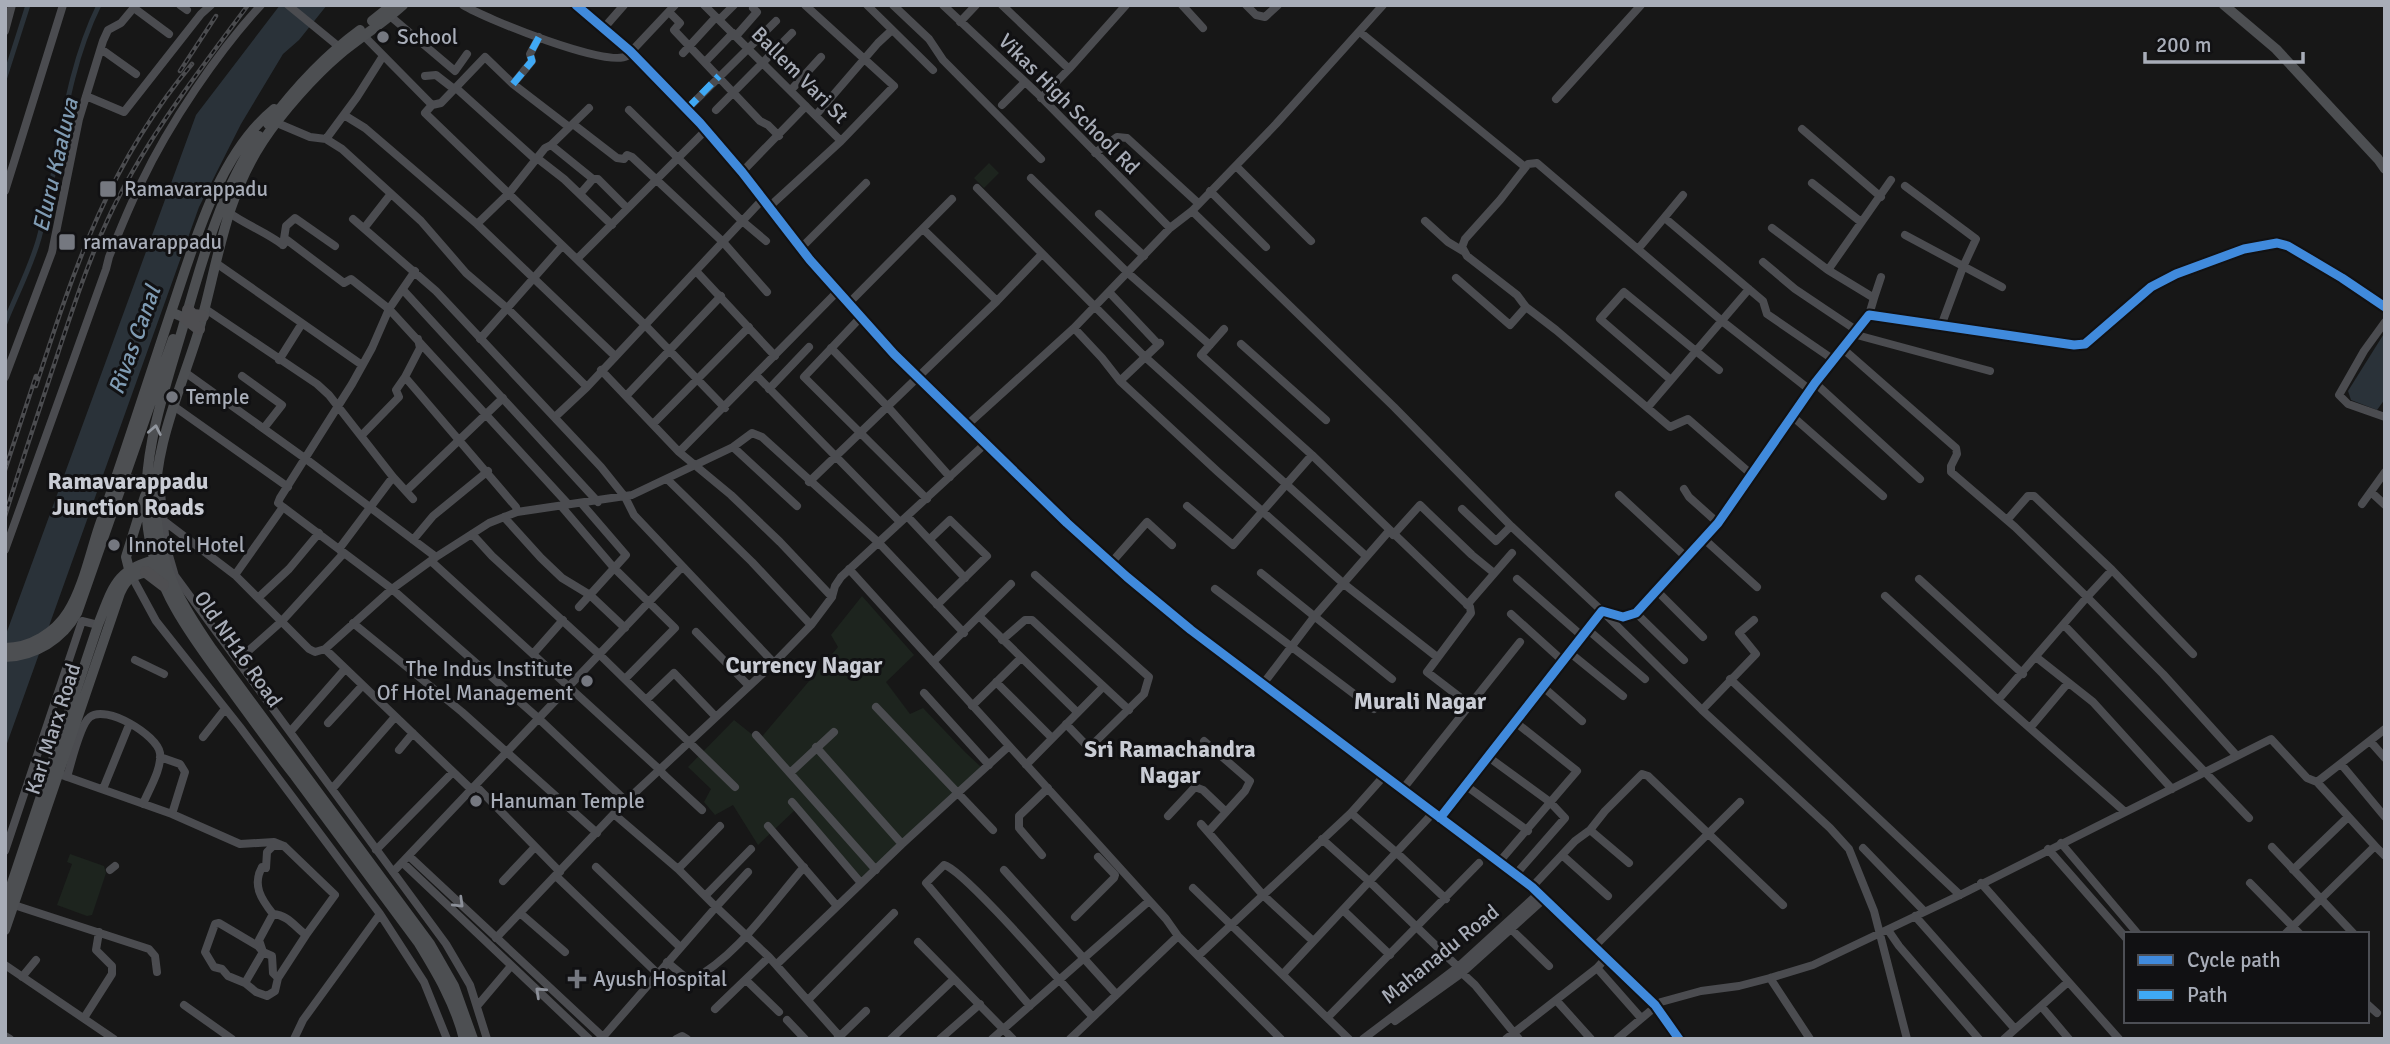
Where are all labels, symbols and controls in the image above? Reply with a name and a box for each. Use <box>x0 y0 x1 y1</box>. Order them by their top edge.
street label: Ballem Vari St <box>746 21 854 129</box>
scale bar <box>2145 21 2302 65</box>
place label: School <box>397 24 458 50</box>
street label: Vikas High School Rd <box>993 28 1145 180</box>
marker: School <box>375 29 391 45</box>
text: 200 m <box>2156 32 2211 58</box>
water label: Eluru Kaaluva <box>26 94 85 235</box>
place label: Ramavarappadu <box>124 176 268 202</box>
marker: Ramavarappadu <box>98 179 118 199</box>
place label: ramavarappadu <box>83 229 222 255</box>
marker: ramavarappadu <box>57 232 77 252</box>
water label: Rivas Canal <box>101 280 168 398</box>
place label: Temple <box>186 384 249 410</box>
marker: Temple <box>164 389 180 405</box>
one-way arrow <box>146 424 161 436</box>
district label: Ramavarappadu Junction Roads <box>48 467 208 522</box>
place label: Innotel Hotel <box>128 532 245 558</box>
marker: Innotel Hotel <box>106 537 122 553</box>
street label: Old NH16 Road <box>188 586 288 712</box>
district label: Currency Nagar <box>726 651 883 680</box>
place label: The Indus Institute Of Hotel Management <box>377 656 573 706</box>
street label: Karl Marx Road <box>20 660 86 798</box>
marker: The Indus Institute Of Hotel Management <box>579 673 595 689</box>
district label: Murali Nagar <box>1354 687 1487 716</box>
district label: Sri Ramachandra Nagar <box>1084 735 1256 790</box>
place label: Hanuman Temple <box>490 788 645 814</box>
marker: Hanuman Temple <box>468 793 484 809</box>
one-way arrow <box>451 894 464 907</box>
street label: Mahanadu Road <box>1376 899 1504 1009</box>
legend <box>2124 932 2369 1023</box>
text: Cycle path <box>2187 947 2281 973</box>
place label: Ayush Hospital <box>593 966 727 992</box>
marker: Ayush Hospital <box>567 969 587 989</box>
text: Path <box>2187 982 2228 1008</box>
one-way arrow <box>535 988 548 1000</box>

